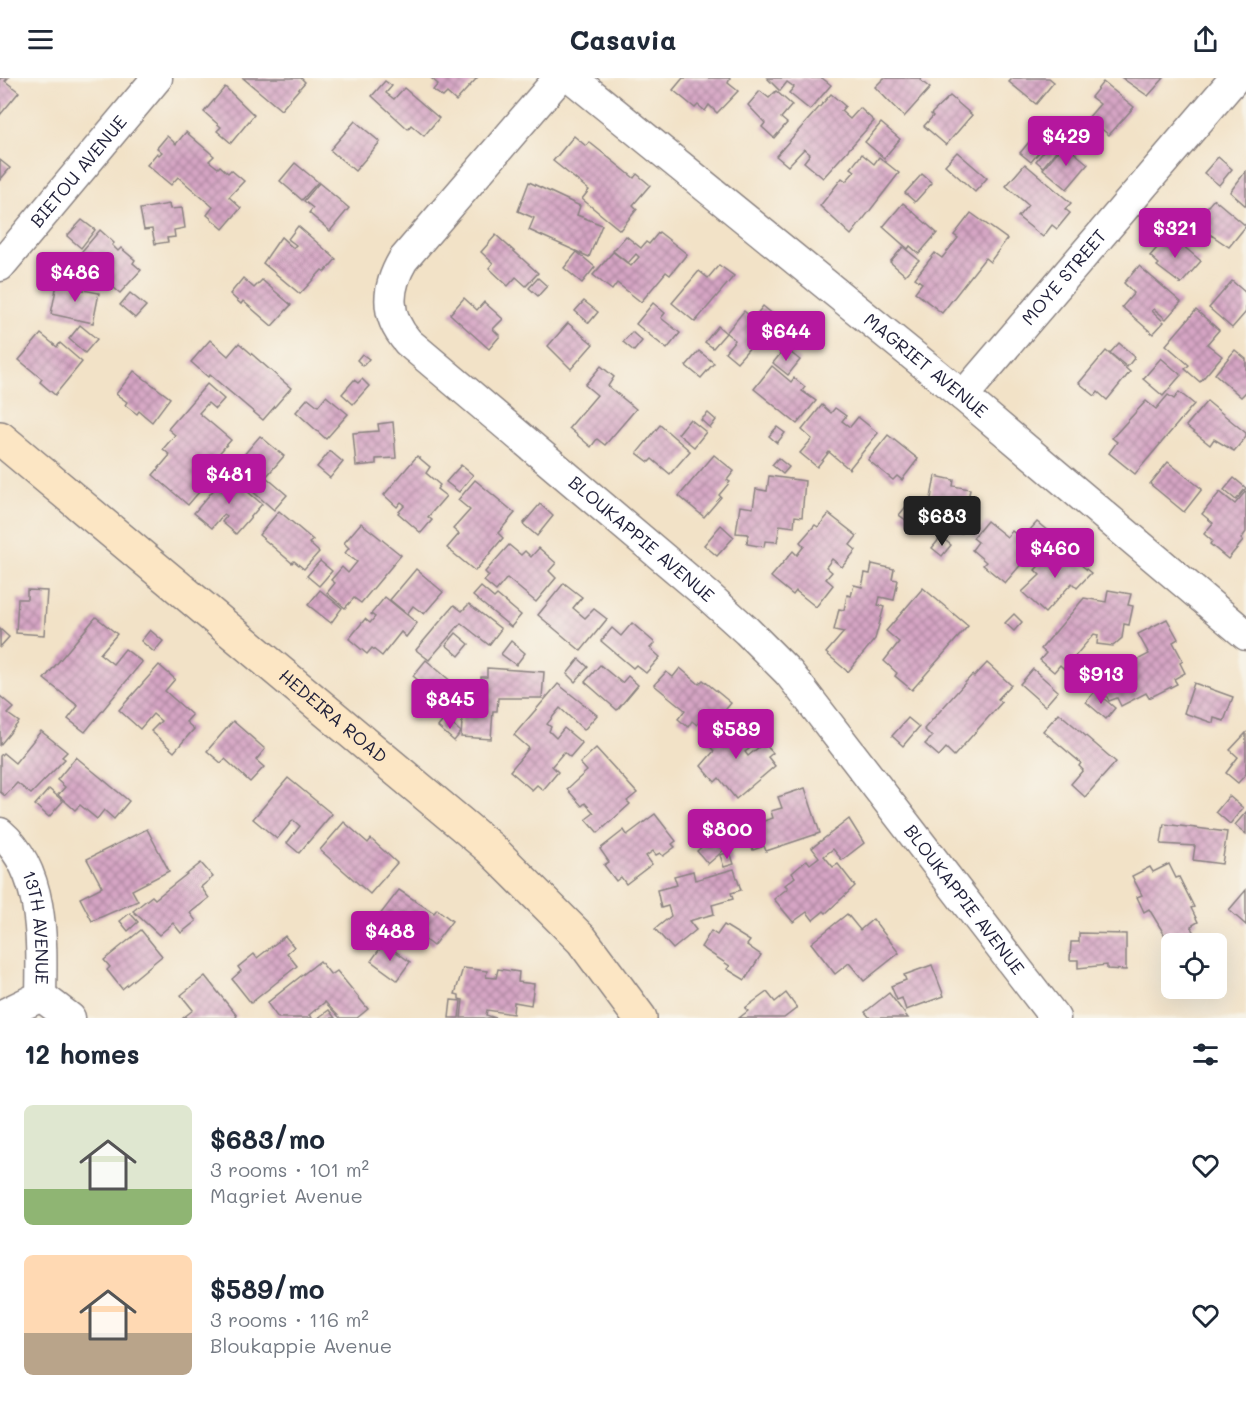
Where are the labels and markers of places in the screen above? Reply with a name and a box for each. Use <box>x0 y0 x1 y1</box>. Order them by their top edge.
pin: $429 <box>1030 116 1102 167</box>
pin: $321 <box>1139 208 1211 259</box>
pin: $486 <box>39 252 111 303</box>
pin: $644 <box>750 311 822 362</box>
pin: $481 <box>193 454 265 505</box>
pin: $683 <box>906 496 978 547</box>
pin: $460 <box>1019 528 1091 579</box>
pin: $913 <box>1065 654 1137 705</box>
pin: $845 <box>414 679 486 730</box>
pin: $589 <box>700 709 772 760</box>
pin: $800 <box>691 809 763 860</box>
pin: $488 <box>354 911 426 962</box>

